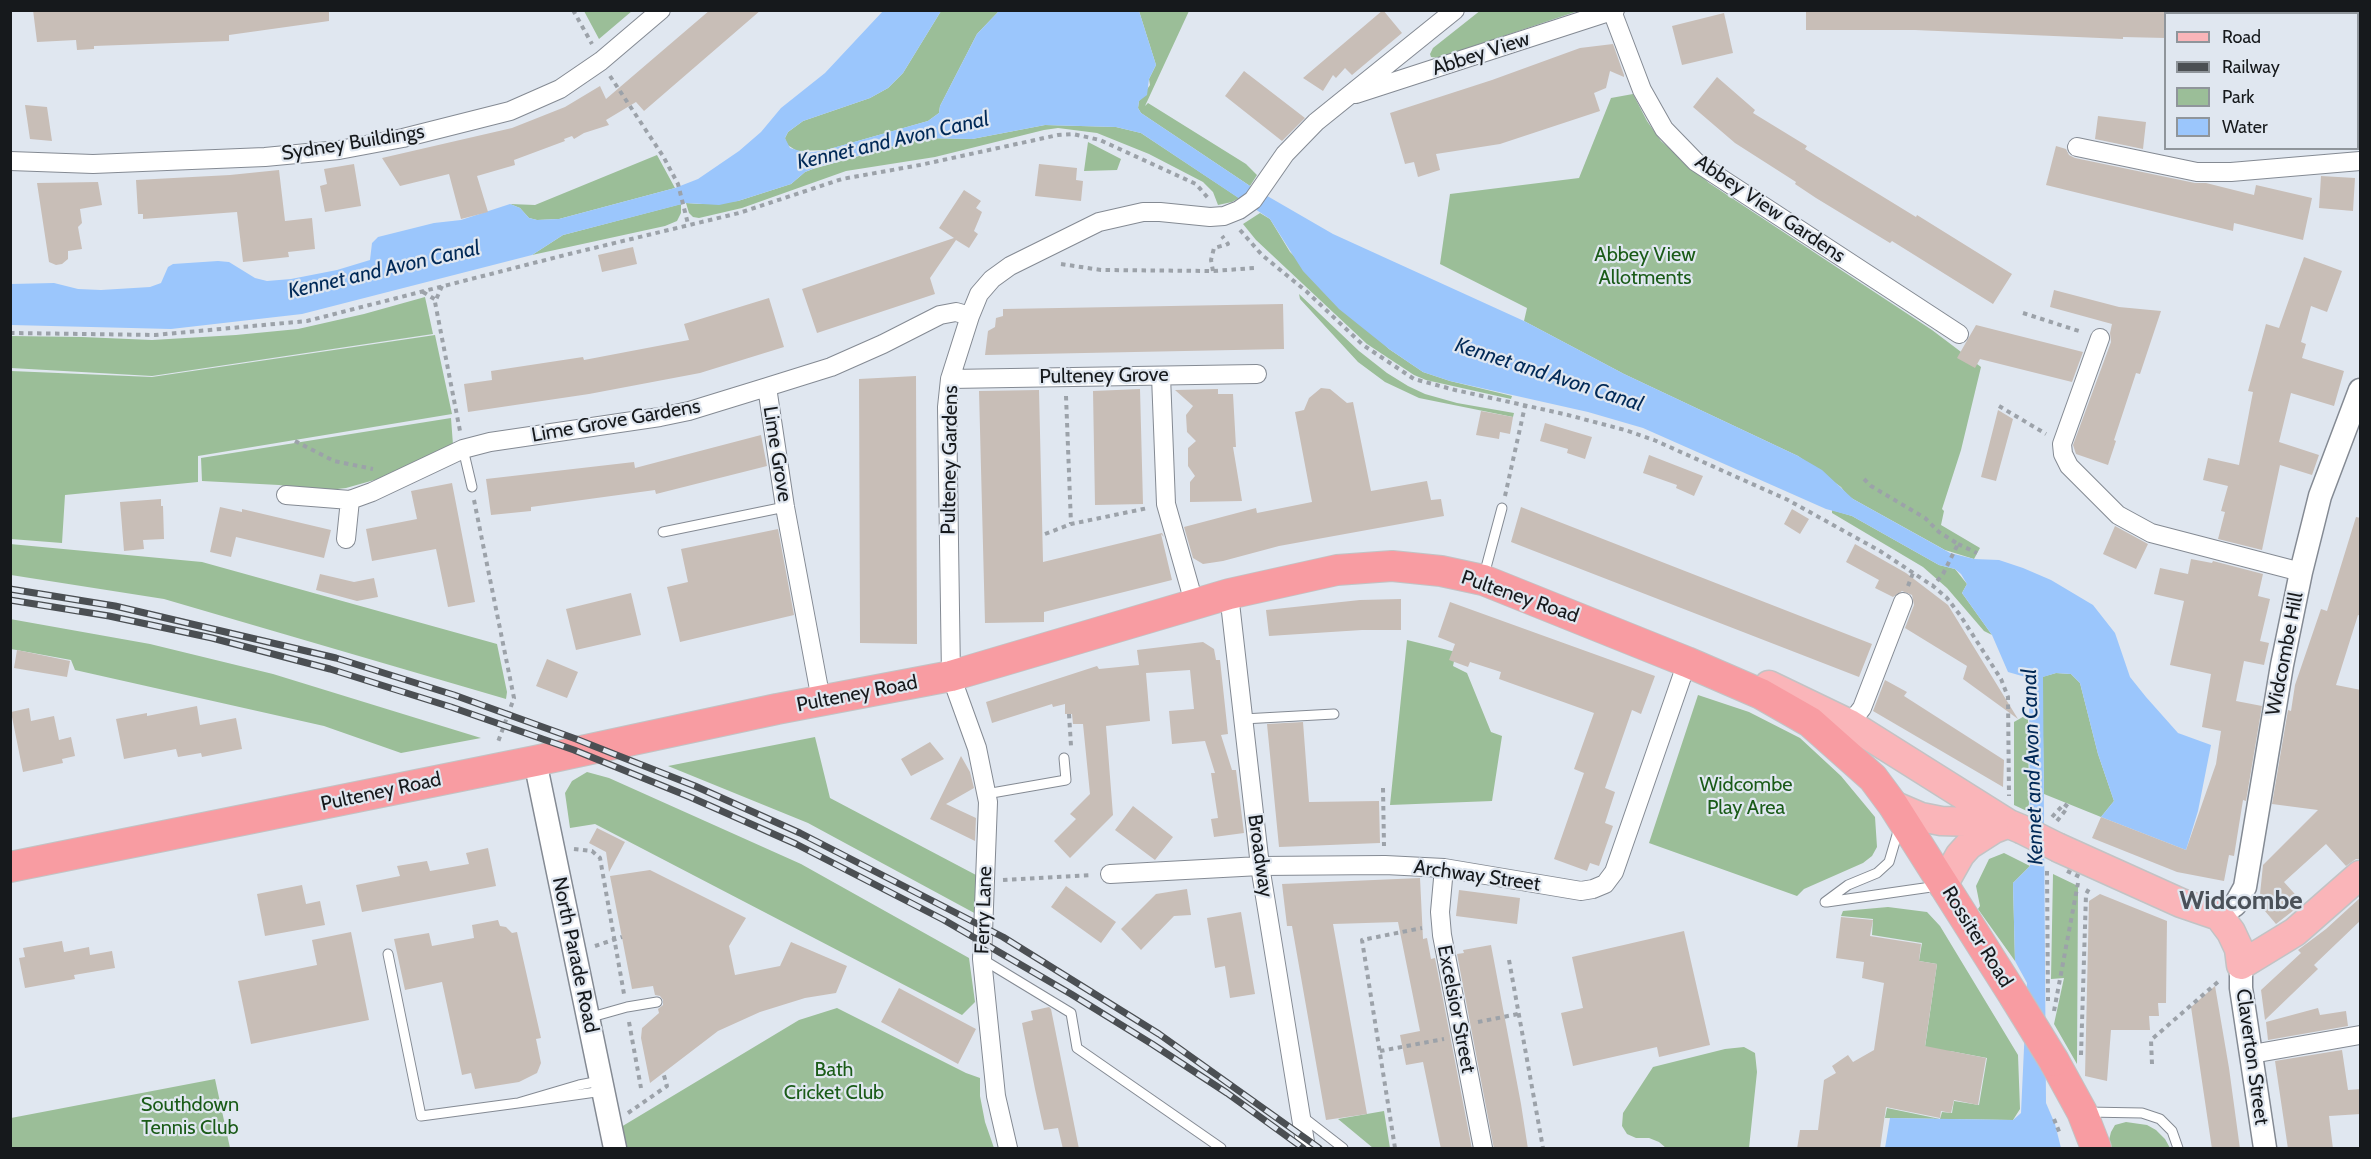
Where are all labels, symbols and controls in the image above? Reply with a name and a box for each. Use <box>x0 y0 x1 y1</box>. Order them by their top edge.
legend <box>2164 12 2359 150</box>
text: Road <box>2222 26 2261 48</box>
street label: Abbey View <box>1429 27 1533 81</box>
text: Railway <box>2222 56 2280 78</box>
text: Park <box>2222 86 2254 108</box>
water label: Kennet and Avon Canal <box>795 107 991 175</box>
text: Water <box>2222 116 2268 138</box>
street label: Sydney Buildings <box>280 120 426 166</box>
street label: Abbey View Gardens <box>1690 150 1850 268</box>
water label: Kennet and Avon Canal <box>286 236 482 304</box>
park label: Abbey View Allotments <box>1594 243 1696 290</box>
water label: Kennet and Avon Canal <box>1452 333 1646 417</box>
street label: Pulteney Grove <box>1039 363 1169 389</box>
street label: Pulteney Gardens <box>937 385 963 535</box>
street label: Lime Grove Gardens <box>530 394 702 448</box>
street label: Lime Grove <box>758 404 796 504</box>
street label: Pulteney Road <box>1458 566 1582 628</box>
street label: Widcombe Hill <box>2261 590 2309 718</box>
water label: Kennet and Avon Canal <box>2017 668 2049 866</box>
street label: Pulteney Road <box>795 671 919 717</box>
street label: Pulteney Road <box>319 768 443 816</box>
park label: Widcombe Play Area <box>1700 773 1792 820</box>
street label: Broadway <box>1242 813 1278 899</box>
street label: Archway Street <box>1412 855 1542 897</box>
street label: Ferry Lane <box>970 866 998 954</box>
street label: North Parade Road <box>547 875 603 1035</box>
street label: Rossiter Road <box>1936 882 2018 992</box>
district label: Widcombe <box>2179 885 2303 917</box>
street label: Excelsior Street <box>1432 943 1480 1075</box>
street label: Claverton Street <box>2231 987 2273 1127</box>
park label: Bath Cricket Club <box>784 1058 884 1105</box>
park label: Southdown Tennis Club <box>141 1093 239 1140</box>

